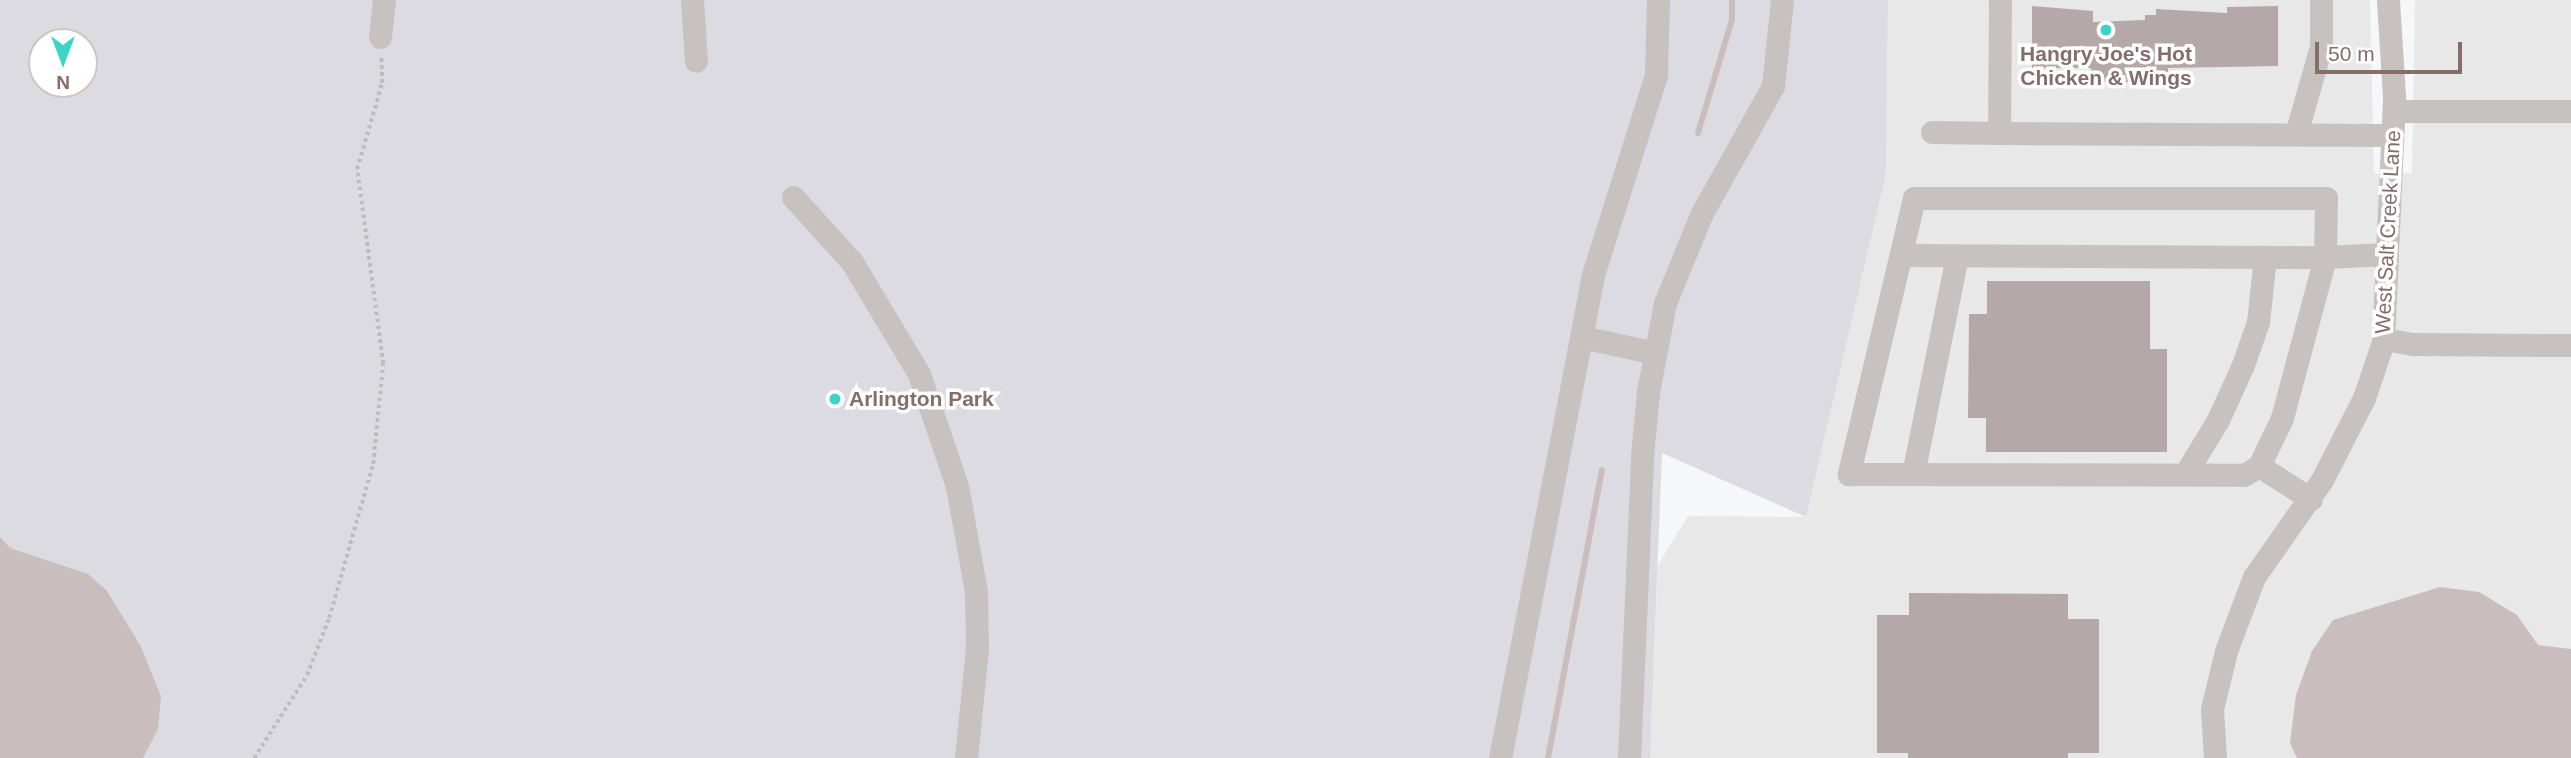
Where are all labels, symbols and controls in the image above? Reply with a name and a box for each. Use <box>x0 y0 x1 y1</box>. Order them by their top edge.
marker: Hangry Joe's Hot Chicken & Wings <box>2098 22 2114 38</box>
north arrow <box>28 28 98 98</box>
scale bar <box>2319 28 2466 72</box>
place label: Hangry Joe's Hot Chicken & Wings <box>2020 41 2192 91</box>
text: 50 m <box>2328 42 2375 65</box>
text: N <box>56 72 70 93</box>
street label: West Salt Creek Lane <box>2370 130 2406 334</box>
place label: Arlington Park <box>849 386 994 412</box>
marker: Arlington Park <box>827 391 843 407</box>

